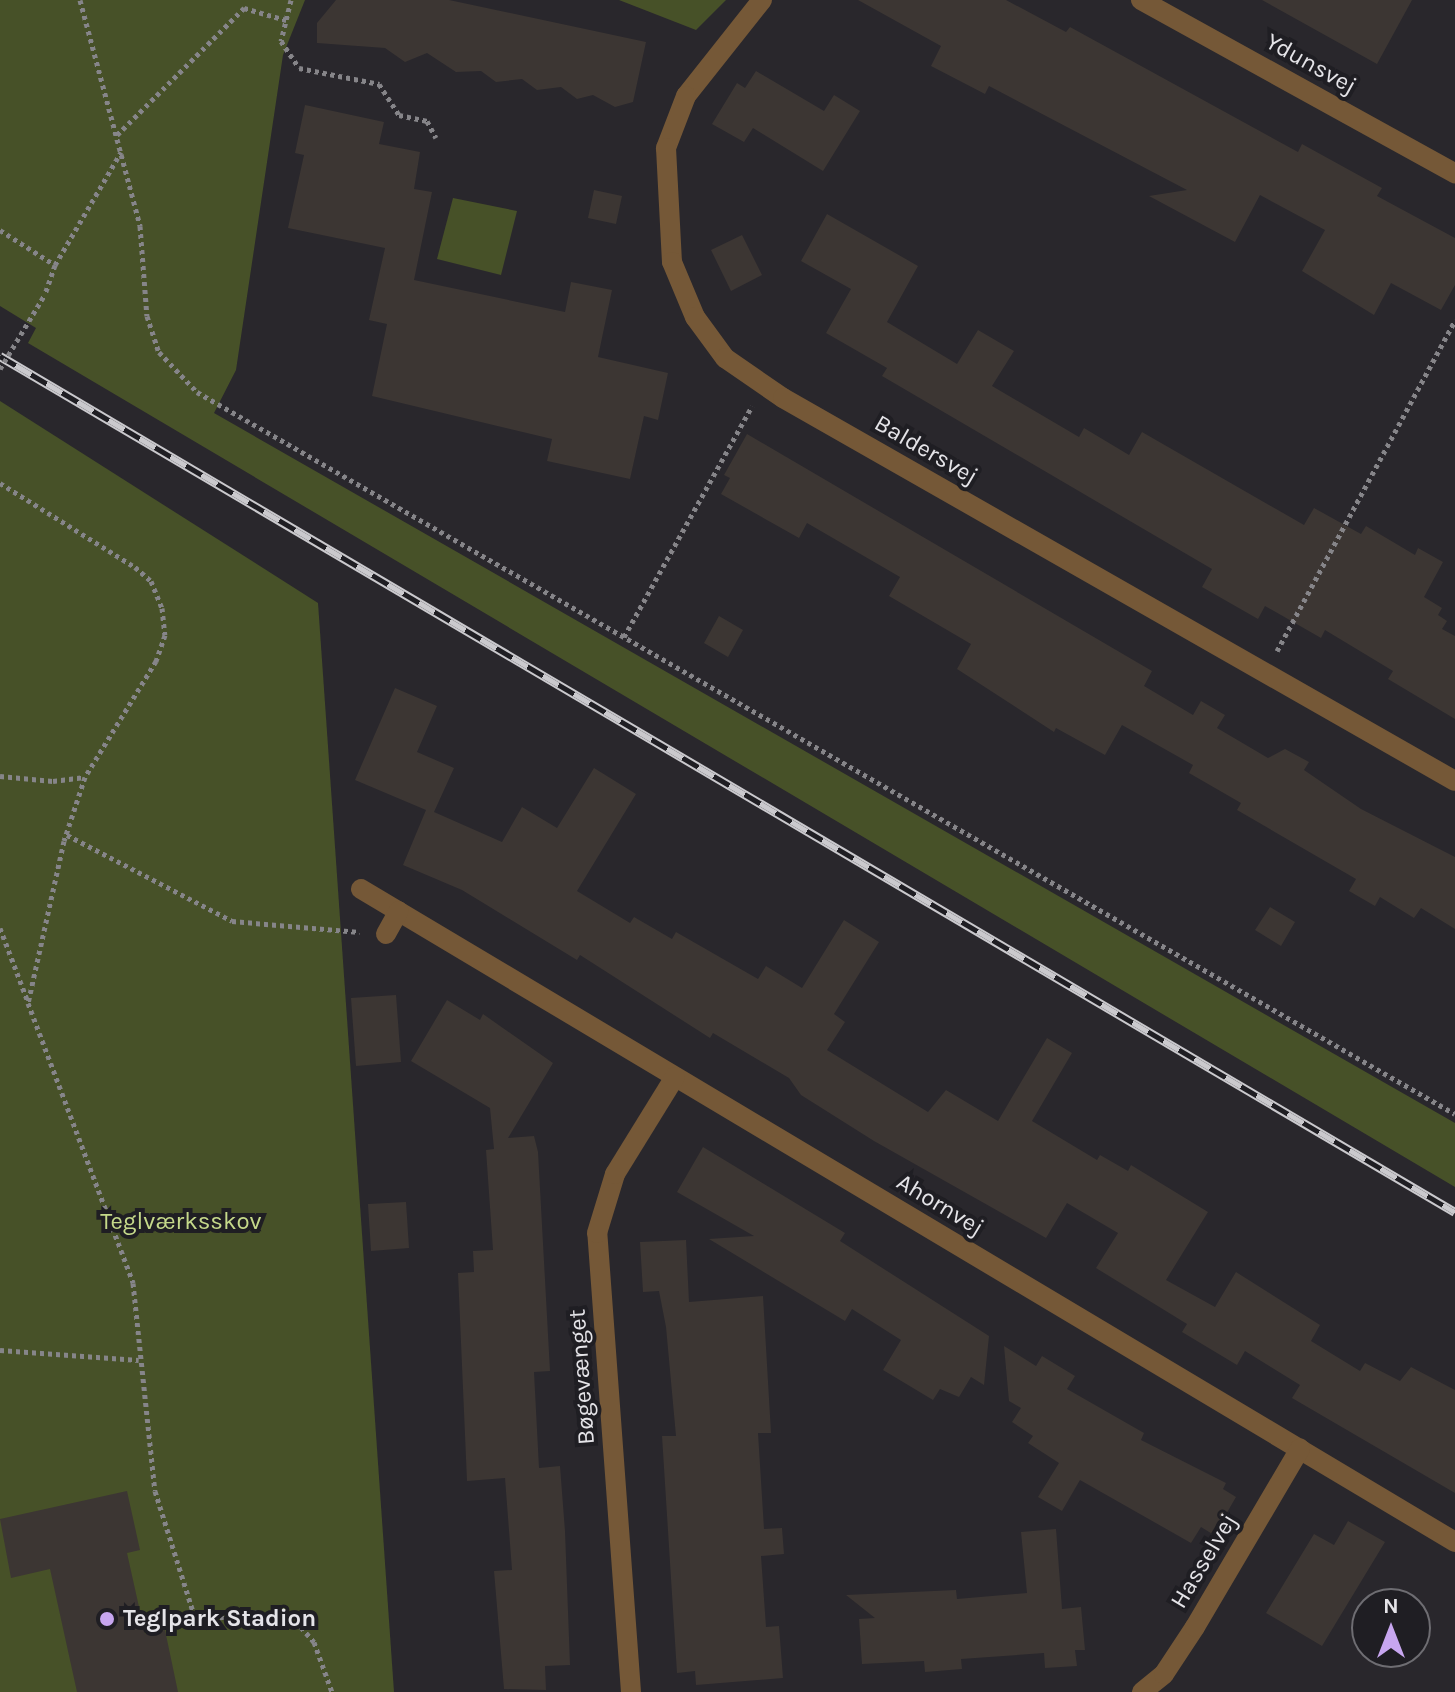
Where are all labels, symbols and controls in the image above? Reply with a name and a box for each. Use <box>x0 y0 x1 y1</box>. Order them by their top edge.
street label: Ydunsvej <box>1261 27 1361 101</box>
street label: Baldersvej <box>869 409 983 491</box>
street label: Ahornvej <box>891 1168 989 1242</box>
park label: Teglværksskov <box>100 1208 262 1236</box>
street label: Bøgevænget <box>563 1308 601 1446</box>
street label: Hasselvej <box>1165 1508 1243 1614</box>
north arrow <box>1351 1588 1431 1668</box>
text: N <box>1383 1593 1399 1619</box>
place label: Teglpark Stadion <box>123 1605 316 1633</box>
marker: Teglpark Stadion <box>98 1610 116 1628</box>

